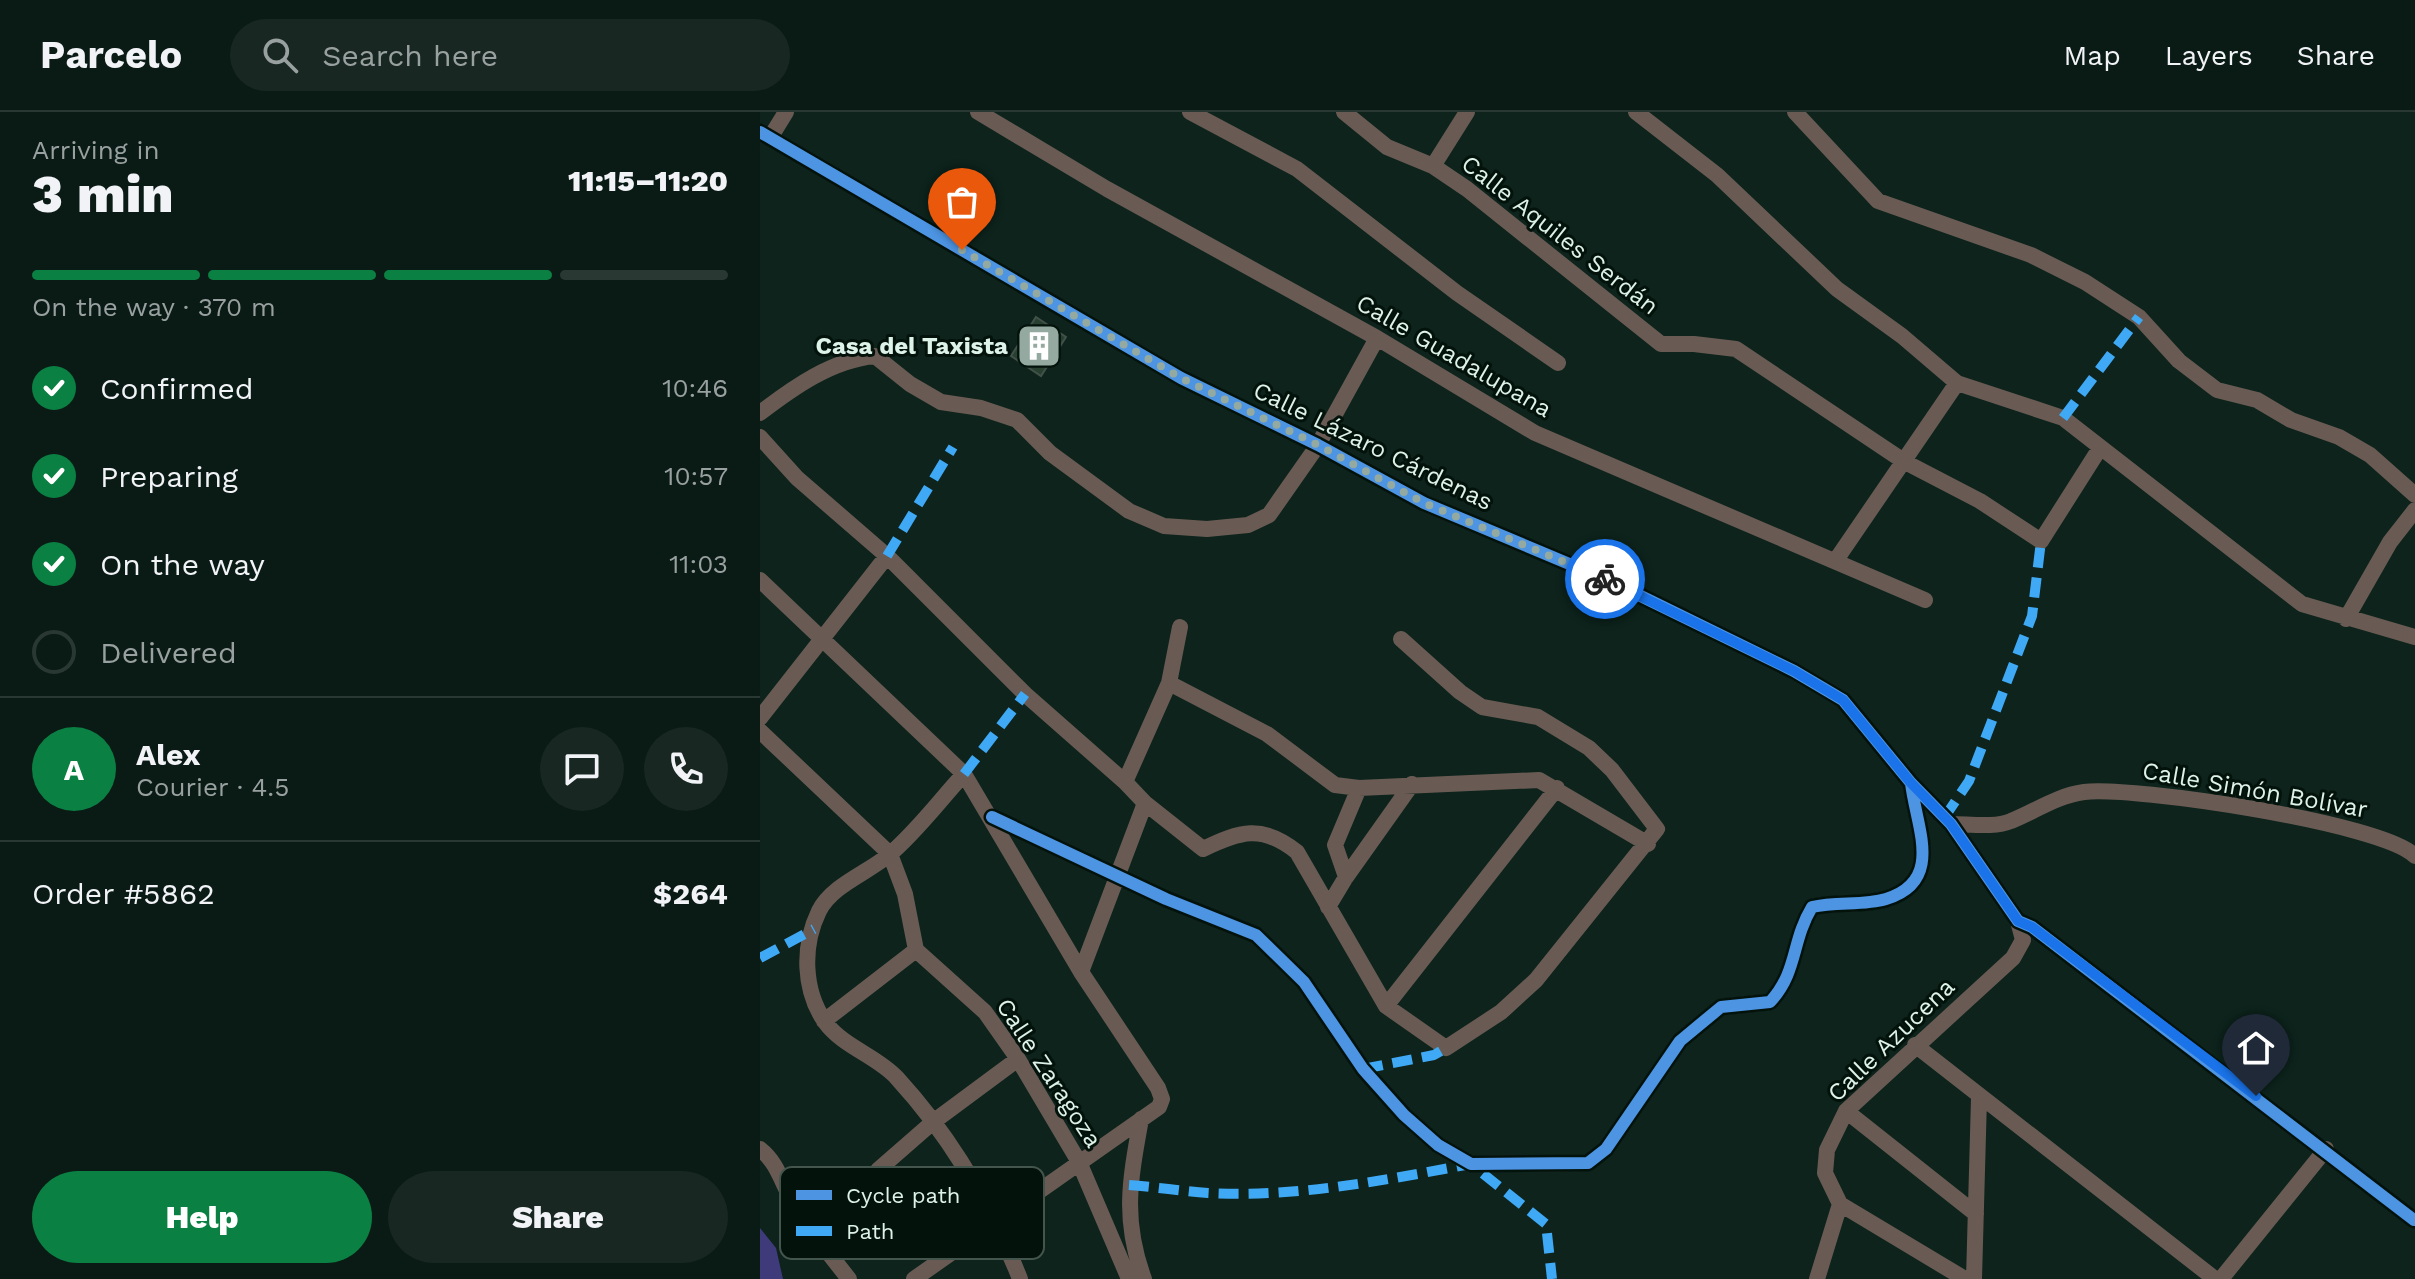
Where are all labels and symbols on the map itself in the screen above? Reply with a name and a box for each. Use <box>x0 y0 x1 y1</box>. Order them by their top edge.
street label: Calle Aquiles Serdán <box>1456 150 1664 320</box>
pin <box>928 168 996 250</box>
street label: Calle Guadalupana <box>1352 289 1556 423</box>
building icon: Casa del Taxista <box>1015 322 1063 370</box>
place label: Casa del Taxista <box>816 332 1008 360</box>
street label: Calle Lázaro Cárdenas <box>1249 376 1497 516</box>
courier <box>1565 539 1645 619</box>
street label: Calle Simón Bolívar <box>2140 756 2370 824</box>
street label: Calle Azucena <box>1822 973 1960 1107</box>
street label: Calle Zaragoza <box>990 993 1108 1153</box>
pin <box>2222 1014 2290 1096</box>
legend <box>780 1167 1044 1259</box>
text: Cycle path <box>846 1183 960 1208</box>
text: Path <box>846 1219 894 1244</box>

